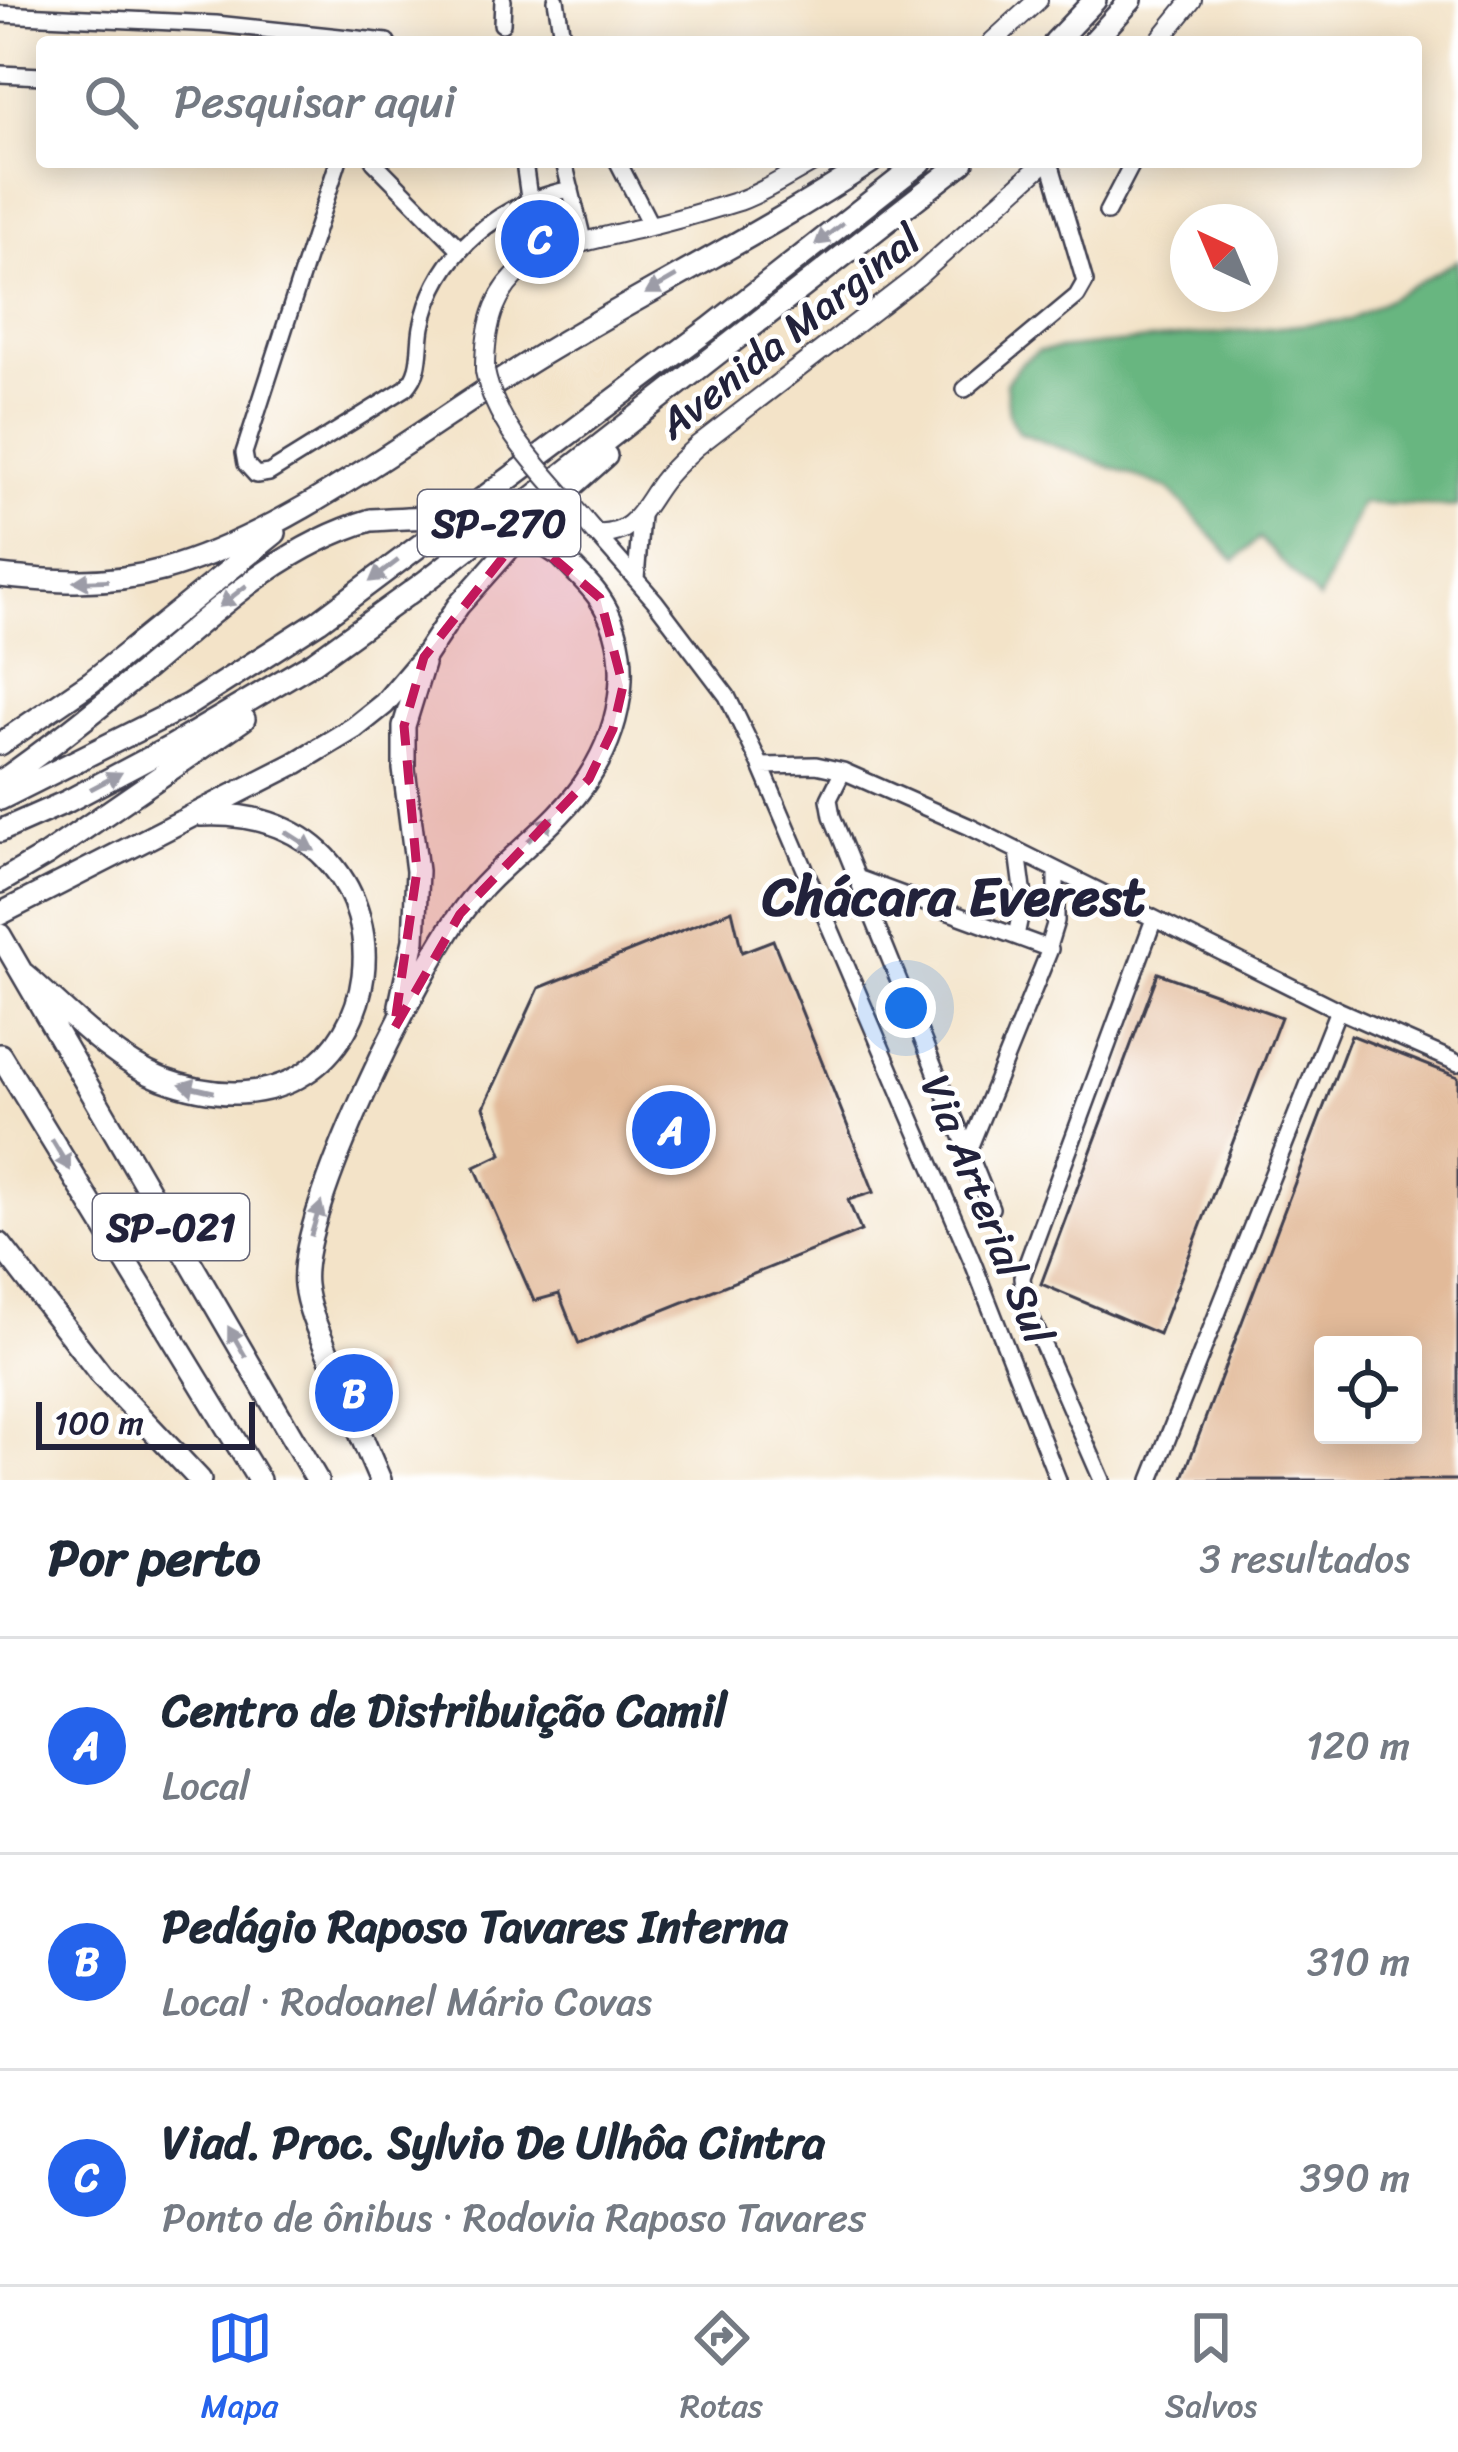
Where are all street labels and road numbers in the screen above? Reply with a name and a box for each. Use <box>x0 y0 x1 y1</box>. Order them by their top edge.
street label: Avenida Marginal <box>641 204 939 460</box>
road number: SP-270 <box>418 490 580 556</box>
street label: Via Arterial Sul <box>899 1063 1075 1357</box>
road number: SP-021 <box>93 1194 249 1260</box>

